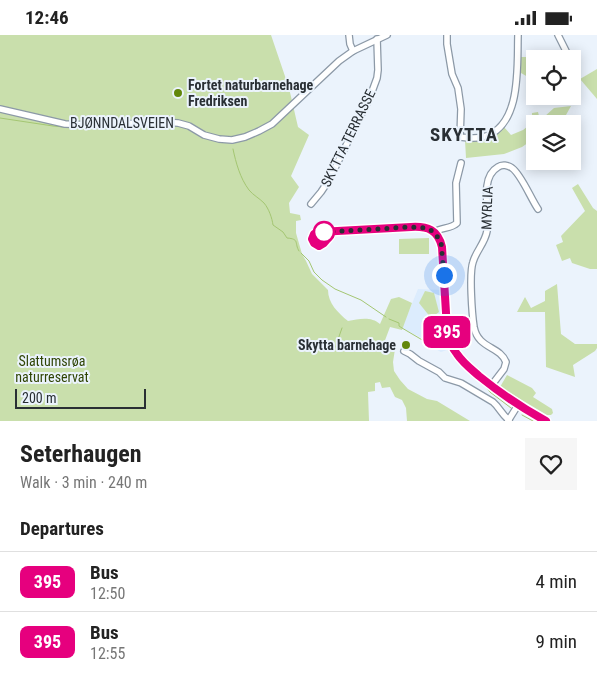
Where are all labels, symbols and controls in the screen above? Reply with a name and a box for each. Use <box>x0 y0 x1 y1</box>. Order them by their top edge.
text: 12:46 <box>25 6 69 29</box>
map controls <box>526 50 581 170</box>
button: locate <box>526 50 581 105</box>
place label: Fortet naturbarnehage Fredriksen <box>188 77 314 109</box>
marker: Fortet naturbarnehage Fredriksen <box>172 87 184 99</box>
street label: SKYTTA TERRASSE <box>318 87 378 189</box>
street label: BJØNNDALSVEIEN <box>70 115 174 131</box>
button: layers <box>526 115 581 170</box>
district label: SKYTTA <box>430 123 498 146</box>
street label: MYRLIA <box>478 186 496 230</box>
unlabelled marker <box>313 221 335 243</box>
your location <box>432 263 457 288</box>
line badge: 395 <box>418 316 476 348</box>
text: 395 <box>433 321 461 342</box>
place label: Skytta barnehage <box>298 337 396 353</box>
marker: Skytta barnehage <box>400 339 412 351</box>
park label: Slattumsrøa naturreservat <box>15 353 89 385</box>
scale bar <box>15 386 146 409</box>
text: 200 m <box>22 390 57 406</box>
button: heart <box>525 438 577 490</box>
text: Seterhaugen <box>20 440 142 468</box>
text: Walk · 3 min · 240 m <box>20 473 147 492</box>
text: Departures <box>20 517 104 540</box>
text: Bus <box>90 561 119 584</box>
text: 4 min <box>535 570 577 593</box>
text: 395 <box>34 571 61 592</box>
text: 12:50 <box>90 584 125 603</box>
text: Bus <box>90 621 119 644</box>
text: 9 min <box>535 630 577 653</box>
text: 395 <box>34 631 61 652</box>
text: 12:55 <box>90 644 125 663</box>

